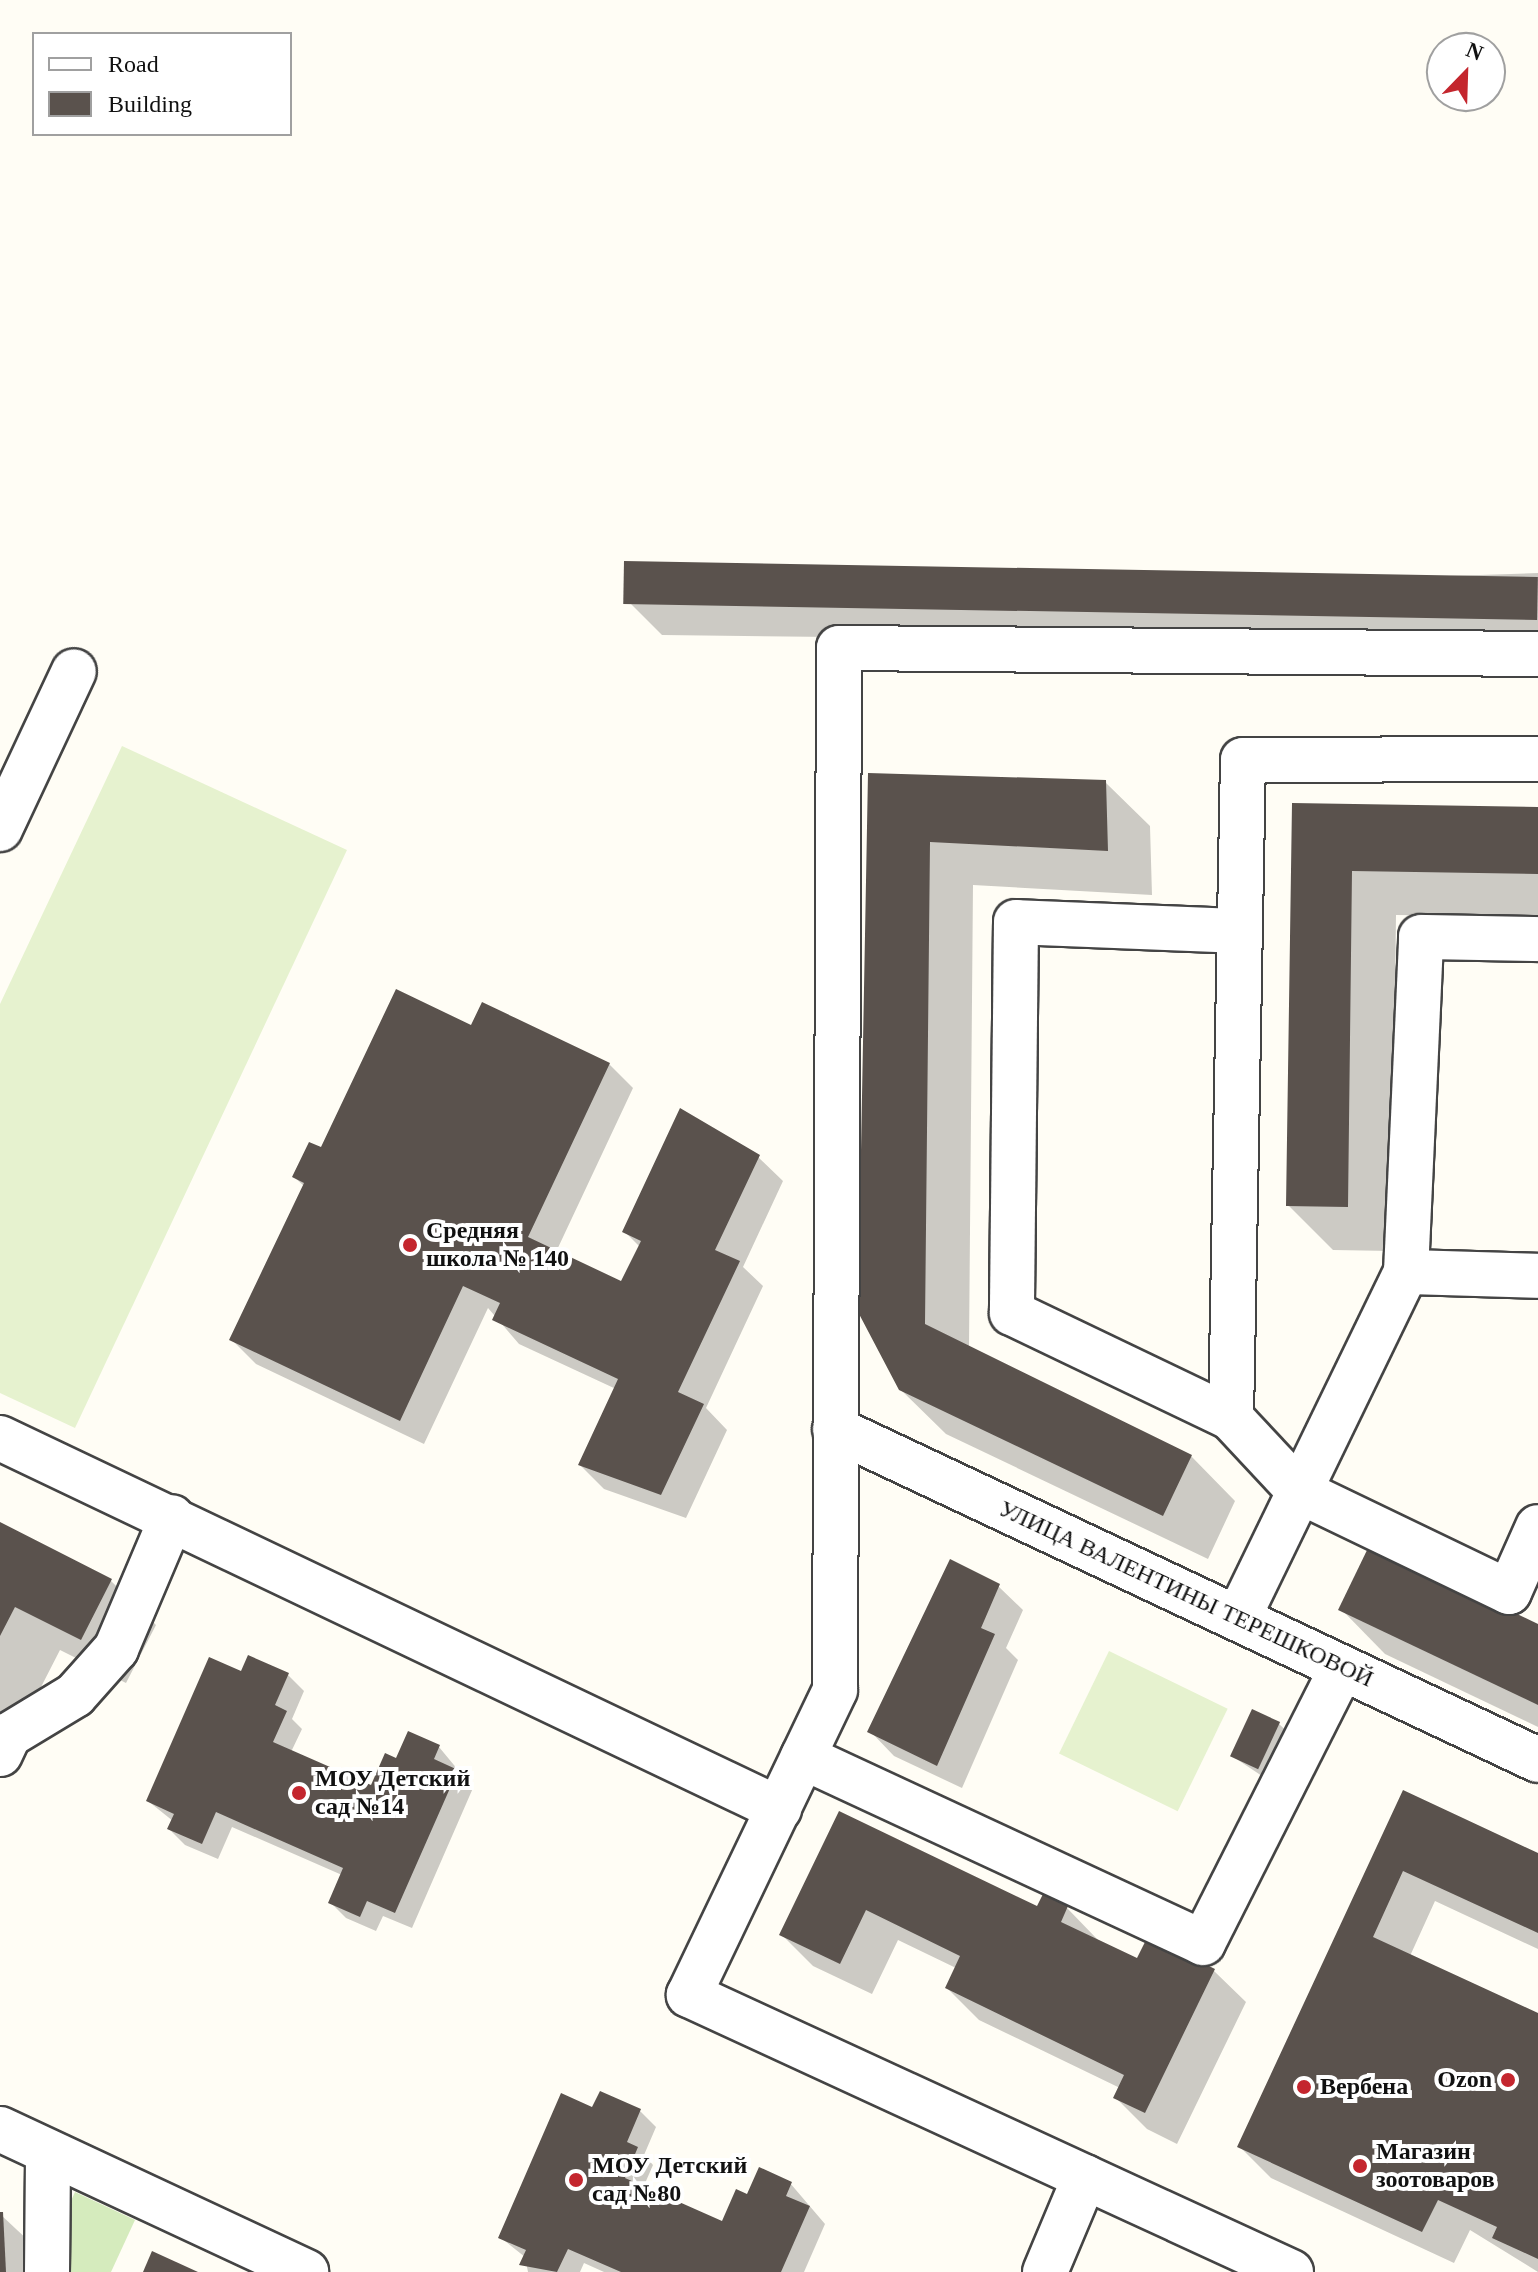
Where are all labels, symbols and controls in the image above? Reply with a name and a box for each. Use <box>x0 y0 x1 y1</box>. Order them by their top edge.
legend <box>32 32 292 136</box>
north arrow <box>1426 32 1506 112</box>
text: N <box>1463 37 1487 66</box>
text: Road <box>108 51 159 77</box>
text: Building <box>108 91 192 117</box>
place label: Средняя школа № 140 <box>426 1217 569 1273</box>
marker: Средняя школа № 140 <box>401 1236 419 1254</box>
street label: УЛИЦА ВАЛЕНТИНЫ ТЕРЕШКОВОЙ <box>994 1494 1378 1694</box>
place label: МОУ Детский сад №14 <box>315 1765 470 1821</box>
marker: МОУ Детский сад №14 <box>290 1784 308 1802</box>
place label: Ozon <box>1437 2066 1492 2094</box>
marker: Ozon <box>1499 2071 1517 2089</box>
place label: Вербена <box>1320 2073 1408 2101</box>
marker: Вербена <box>1295 2078 1313 2096</box>
place label: Магазин зоотоваров <box>1376 2138 1495 2194</box>
place label: МОУ Детский сад №80 <box>592 2152 747 2208</box>
marker: Магазин зоотоваров <box>1351 2157 1369 2175</box>
marker: МОУ Детский сад №80 <box>567 2171 585 2189</box>

